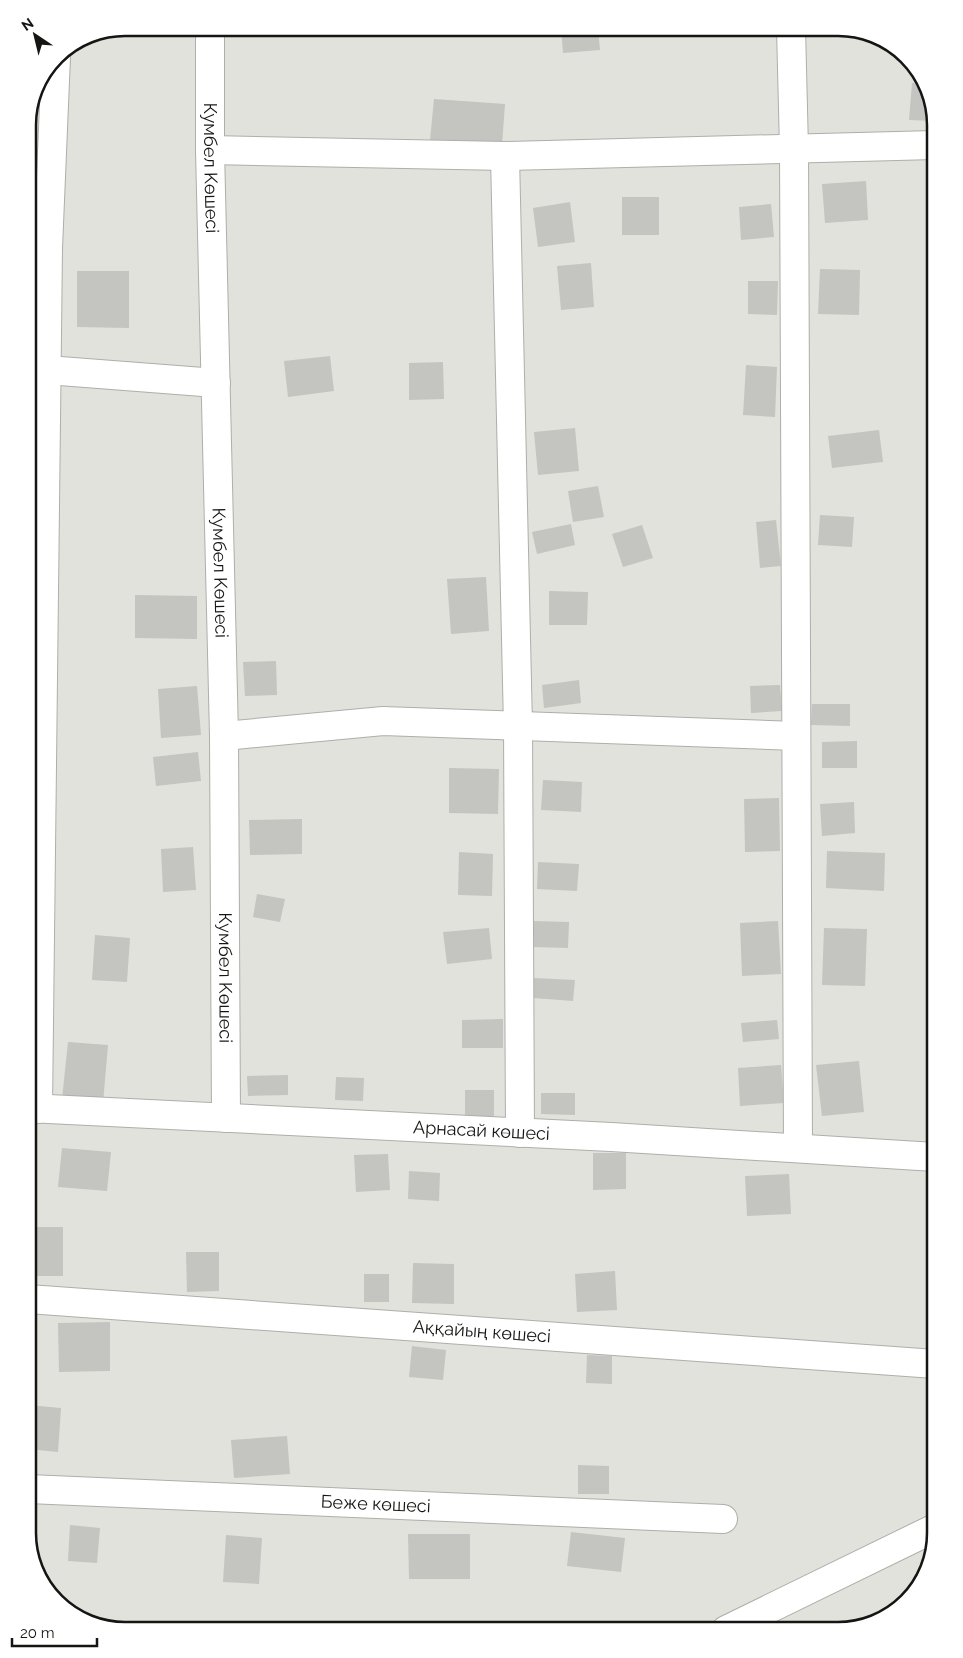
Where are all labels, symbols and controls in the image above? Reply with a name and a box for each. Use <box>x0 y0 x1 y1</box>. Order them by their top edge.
north arrow <box>10 10 60 60</box>
text: N <box>19 15 37 34</box>
street label: Кумбел Kөшесі <box>200 103 223 234</box>
street label: Кумбел Kөшесі <box>209 507 233 638</box>
street label: Кумбел Kөшесі <box>215 912 237 1043</box>
street label: Арнасай көшесі <box>413 1116 550 1144</box>
street label: Аққайың көшесі <box>412 1316 552 1346</box>
street label: Беже көшесі <box>320 1491 431 1516</box>
scale bar <box>12 1616 98 1648</box>
text: 20 m <box>20 1624 55 1642</box>

